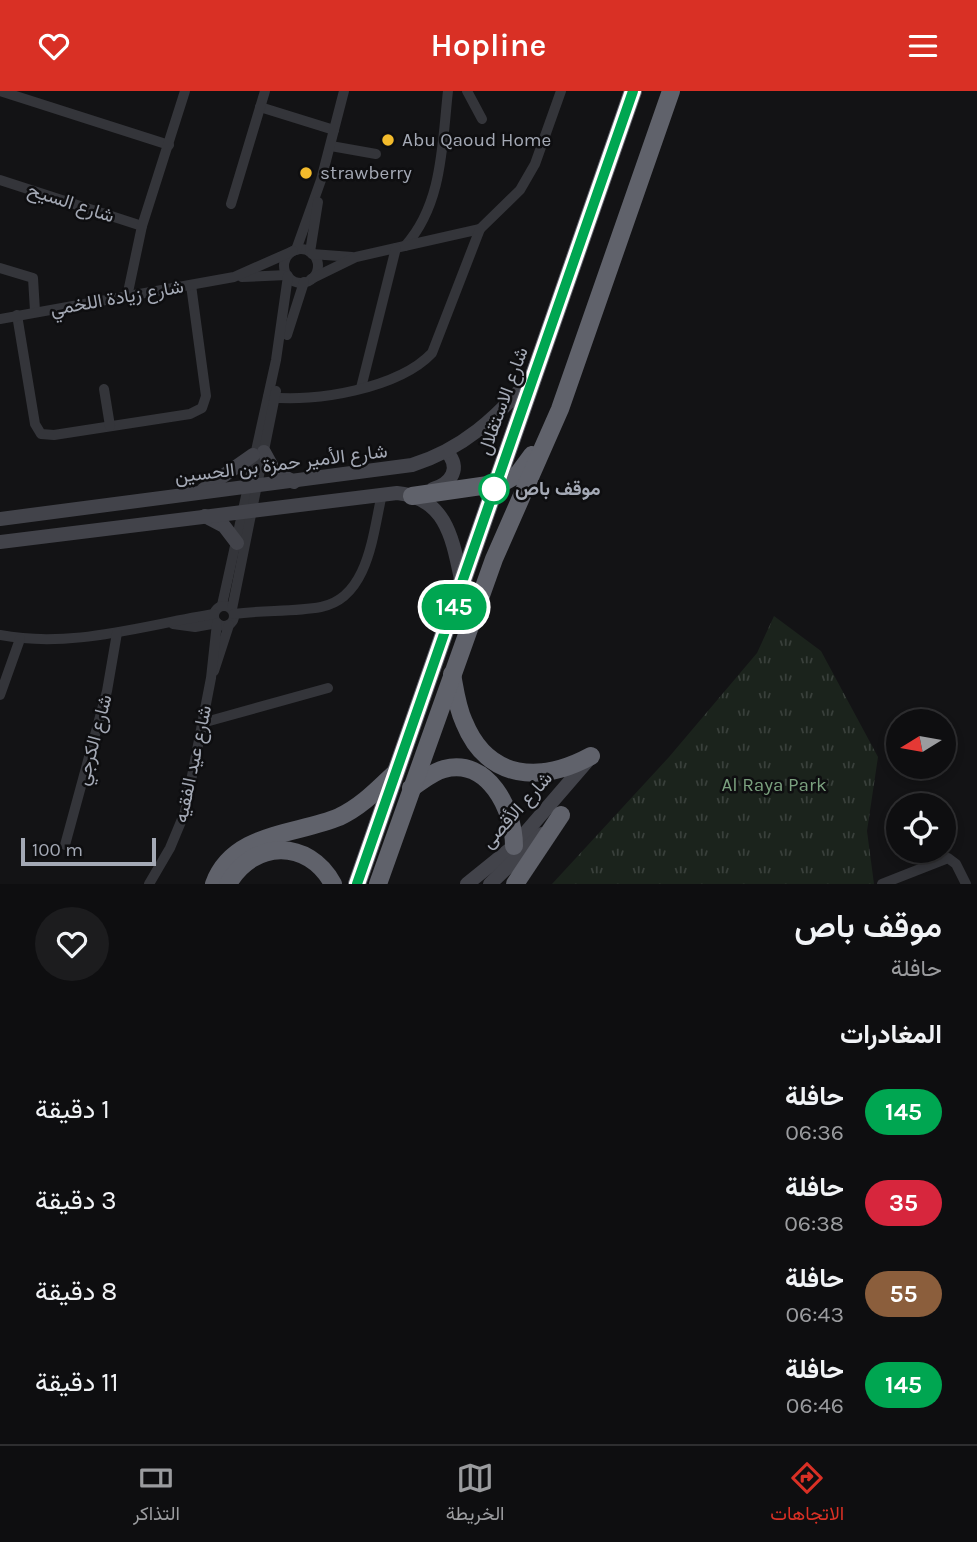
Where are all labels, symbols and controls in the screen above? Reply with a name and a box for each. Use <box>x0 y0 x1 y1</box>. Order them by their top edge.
icon: heart <box>35 27 73 65</box>
text: Hopline <box>431 27 546 64</box>
icon: menu <box>904 27 942 65</box>
place label: Abu Qaoud Home <box>402 129 551 151</box>
marker: Abu Qaoud Home <box>380 132 396 148</box>
place label: strawberry <box>320 162 412 184</box>
marker: strawberry <box>298 165 314 181</box>
street label: شارع السيح <box>24 179 117 229</box>
street label: شارع زيادة اللخمي <box>49 275 186 324</box>
street label: شارع الاستقلال <box>473 344 534 458</box>
street label: شارع الأمير حمزة بن الحسين <box>173 440 389 489</box>
marker: موقف باص <box>479 474 509 504</box>
place label: موقف باص <box>515 478 601 501</box>
line badge: 145 <box>414 584 494 630</box>
text: 145 <box>436 593 472 621</box>
street label: شارع الكرجي <box>71 692 121 789</box>
street label: شارع عيد الفقيه <box>170 703 217 825</box>
north arrow <box>886 709 956 779</box>
map controls <box>886 709 956 863</box>
street label: شارع الأقصى <box>477 767 558 853</box>
park label: Al Raya Park <box>721 774 827 796</box>
button: locate <box>886 793 956 863</box>
scale bar <box>21 835 156 867</box>
text: 100 m <box>32 839 83 861</box>
button: heart <box>35 907 109 981</box>
text: موقف باص <box>794 907 942 945</box>
text: حافلة <box>891 955 942 982</box>
text: المغادرات <box>840 1019 942 1050</box>
text: حافلة <box>785 1081 844 1112</box>
text: 1 دقيقة <box>35 1094 110 1125</box>
text: 145 <box>885 1098 922 1126</box>
text: 06:36 <box>785 1119 844 1146</box>
text: حافلة <box>785 1172 844 1203</box>
text: 3 دقيقة <box>35 1185 117 1216</box>
text: 35 <box>889 1189 918 1217</box>
text: 06:38 <box>784 1210 844 1237</box>
text: حافلة <box>785 1263 844 1294</box>
text: 8 دقيقة <box>35 1276 117 1307</box>
text: 55 <box>890 1280 917 1308</box>
text: 06:43 <box>785 1301 844 1328</box>
text: حافلة <box>785 1354 844 1385</box>
text: 11 دقيقة <box>35 1367 119 1398</box>
text: 145 <box>885 1371 922 1399</box>
text: 06:46 <box>786 1392 844 1419</box>
tab: التذاكر <box>133 1459 180 1530</box>
tab: الخريطة <box>446 1459 505 1530</box>
tab: الاتجاهات <box>770 1459 844 1530</box>

